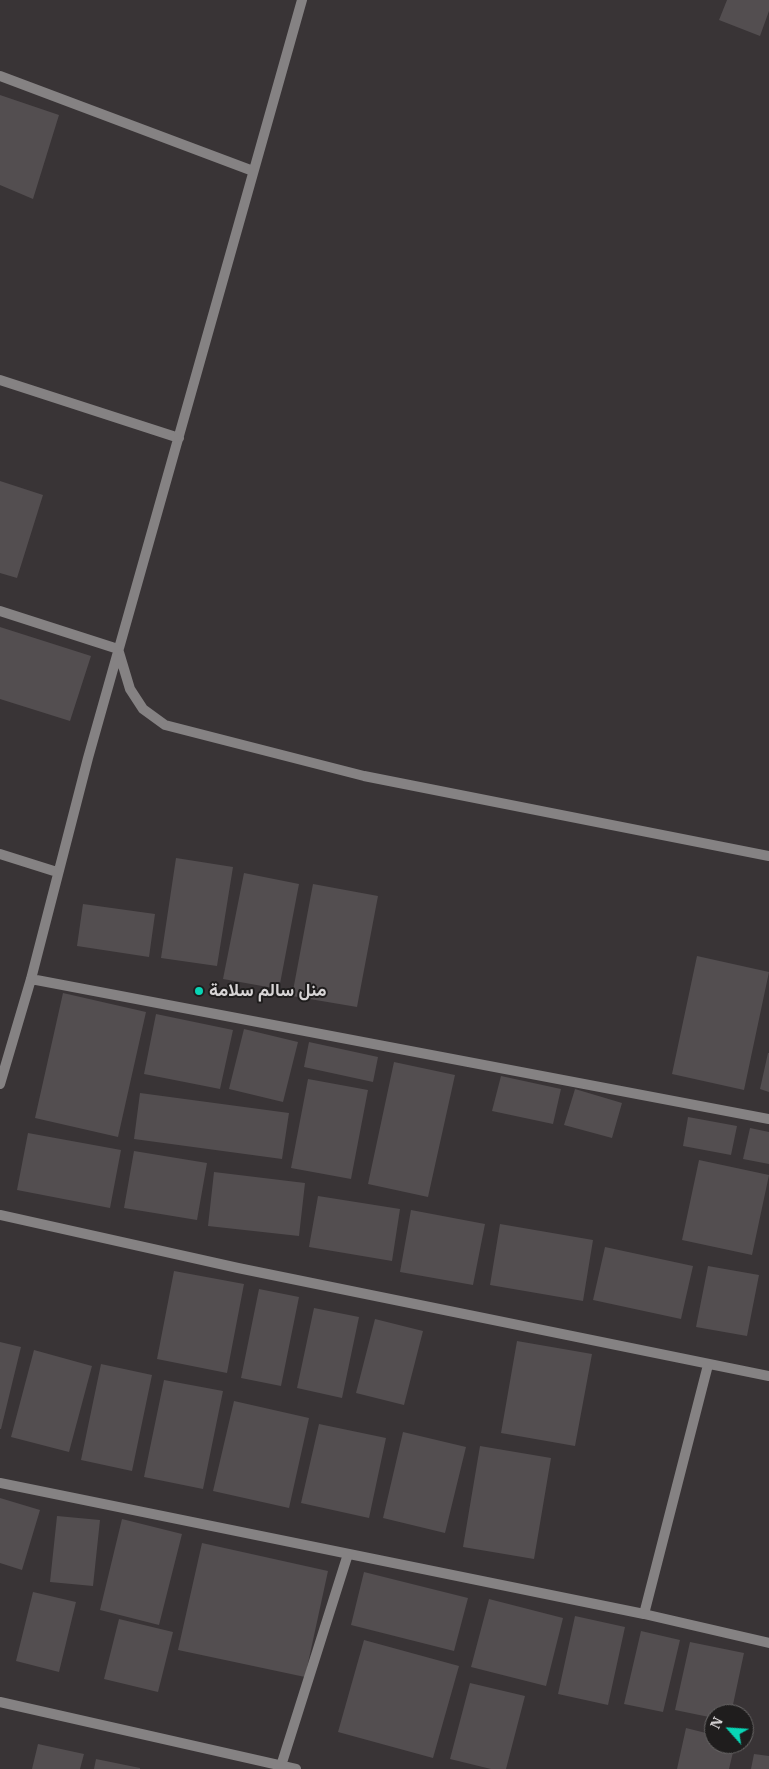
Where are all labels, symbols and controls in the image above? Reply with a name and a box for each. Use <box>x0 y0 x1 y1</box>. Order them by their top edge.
place label: منل سالم سلامة <box>209 980 326 1002</box>
marker: منل سالم سلامة <box>193 985 205 997</box>
north arrow <box>704 1704 754 1754</box>
text: N <box>706 1714 727 1732</box>

